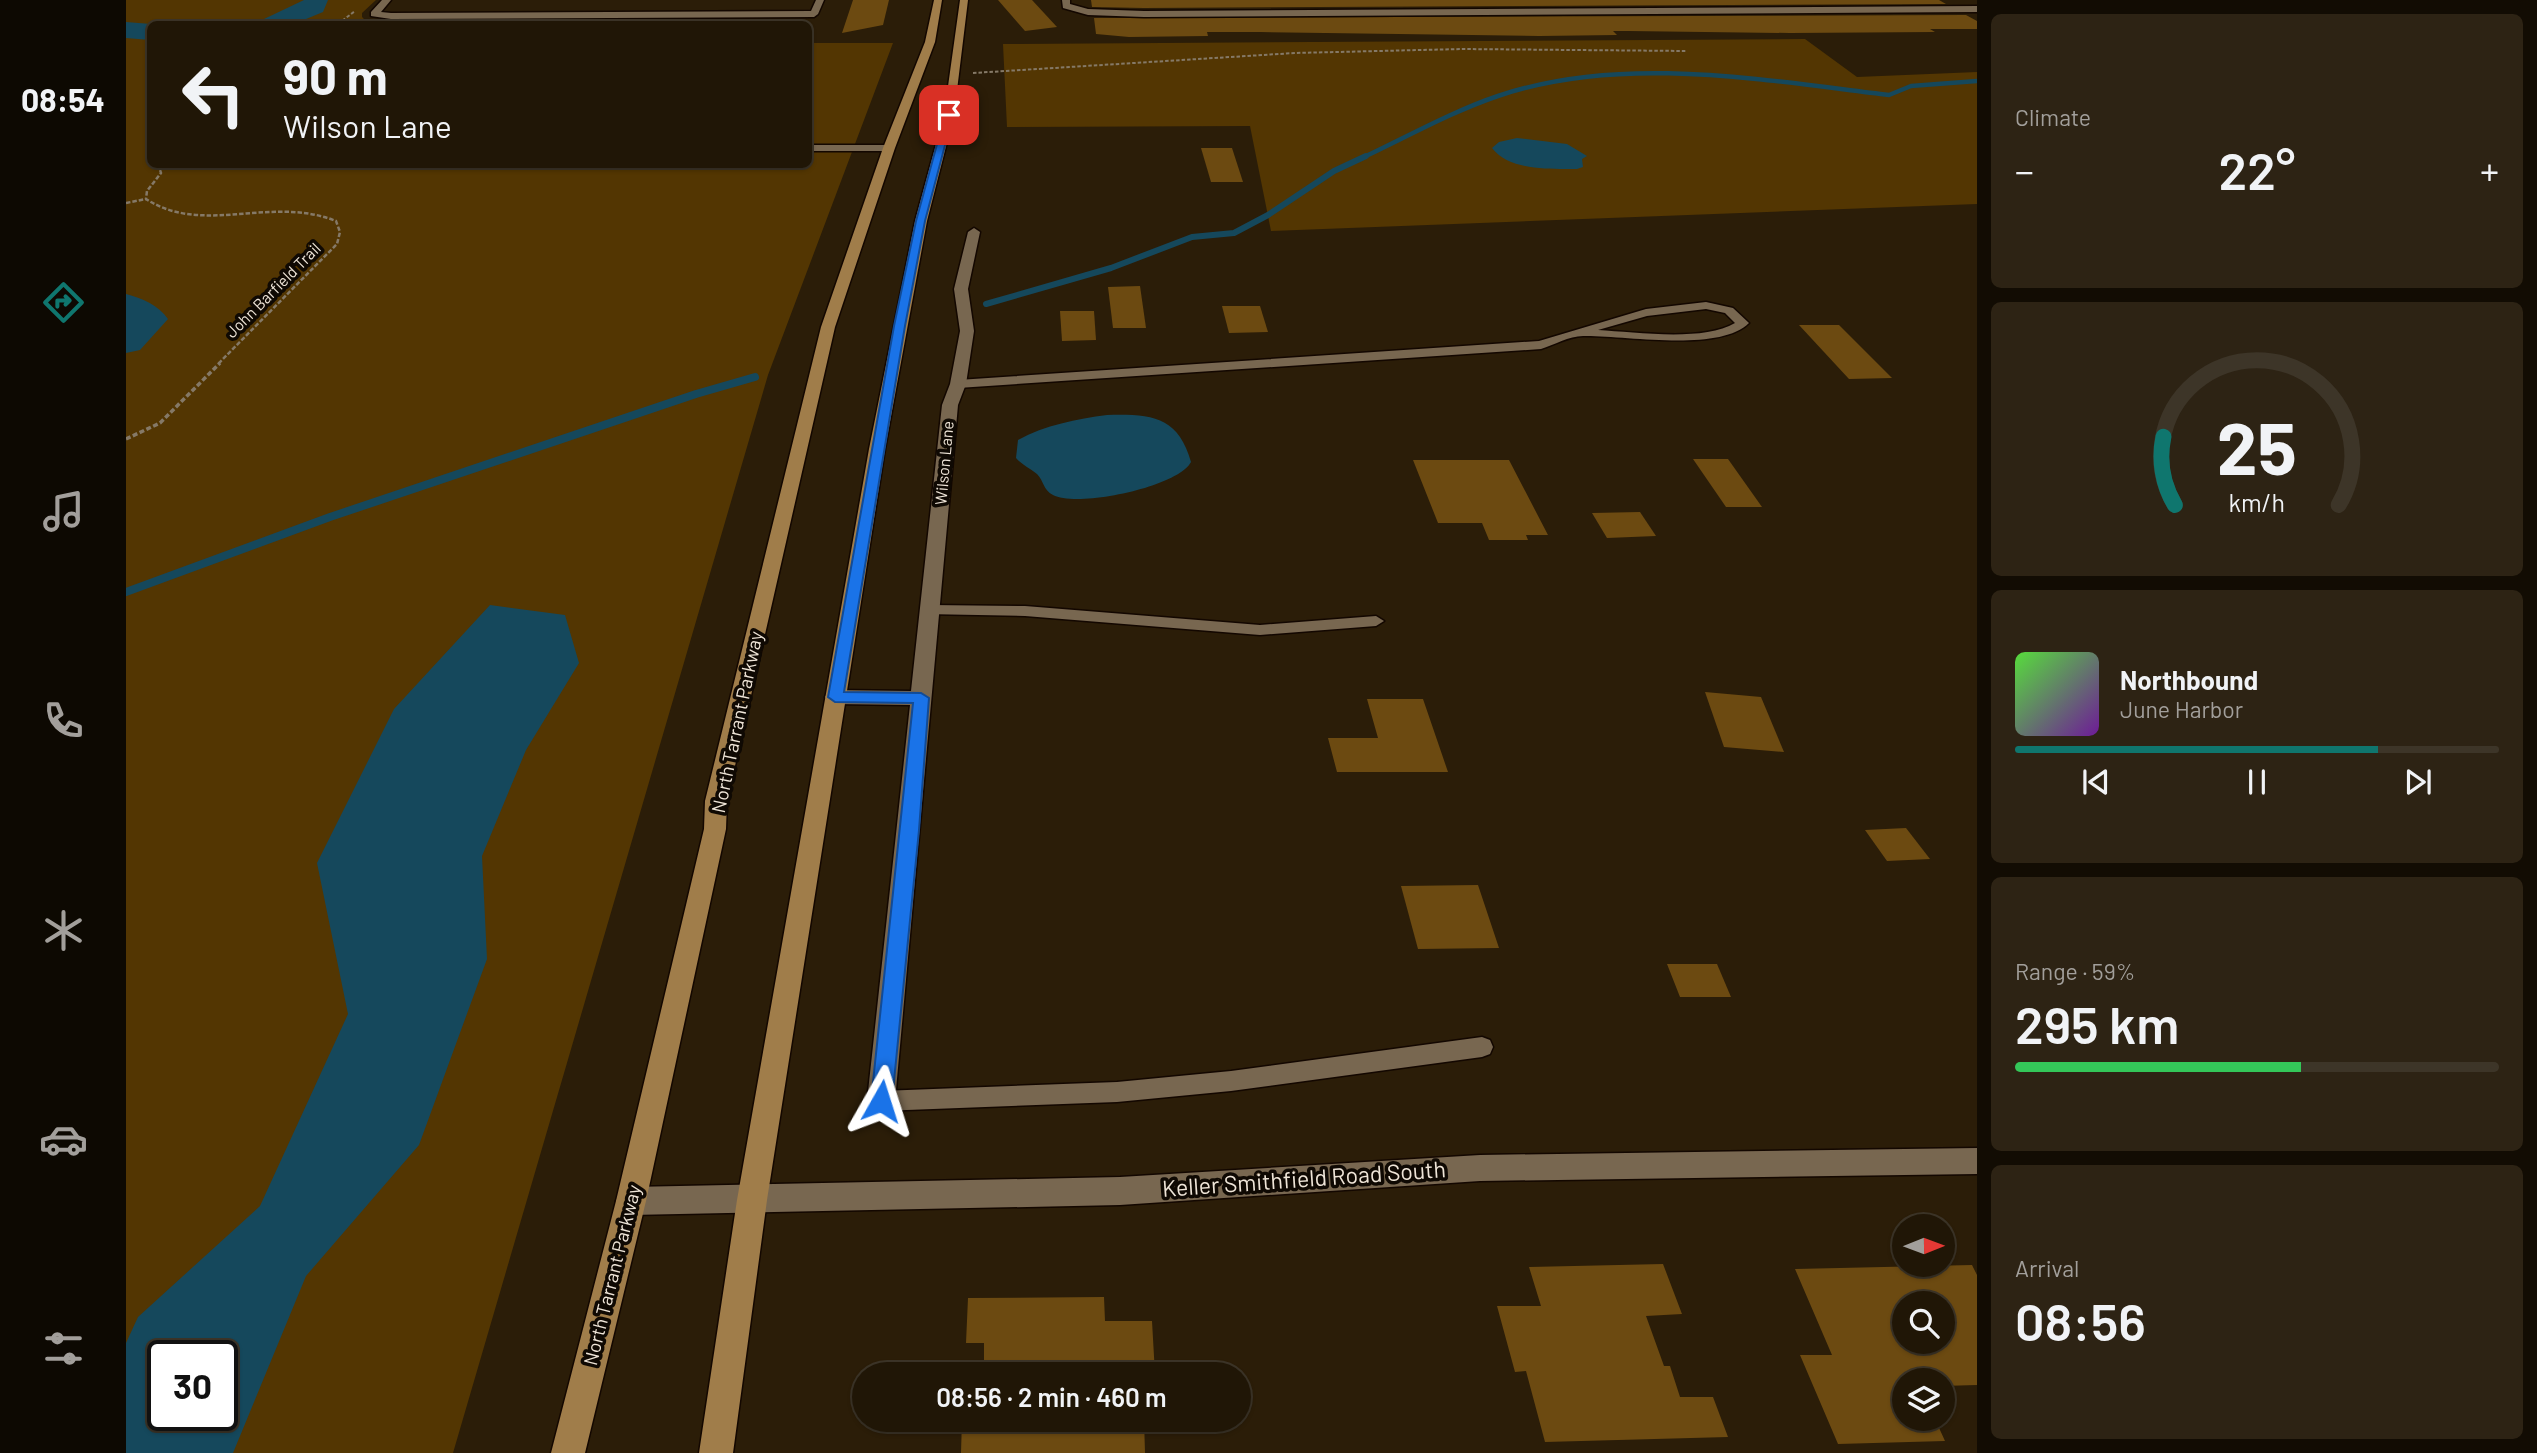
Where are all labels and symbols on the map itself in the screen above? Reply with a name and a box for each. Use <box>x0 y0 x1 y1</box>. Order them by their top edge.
pin <box>919 85 979 145</box>
street label: John Barfield Trail <box>221 238 324 341</box>
street label: Wilson Lane <box>930 420 957 506</box>
street label: North Tarrant Parkway <box>706 629 767 815</box>
position arrow <box>844 1064 918 1138</box>
street label: Keller Smithfield Road South <box>1161 1154 1447 1202</box>
street label: North Tarrant Parkway <box>578 1182 645 1368</box>
north arrow <box>1892 1214 1955 1278</box>
speed limit sign: 30 <box>147 1340 238 1431</box>

